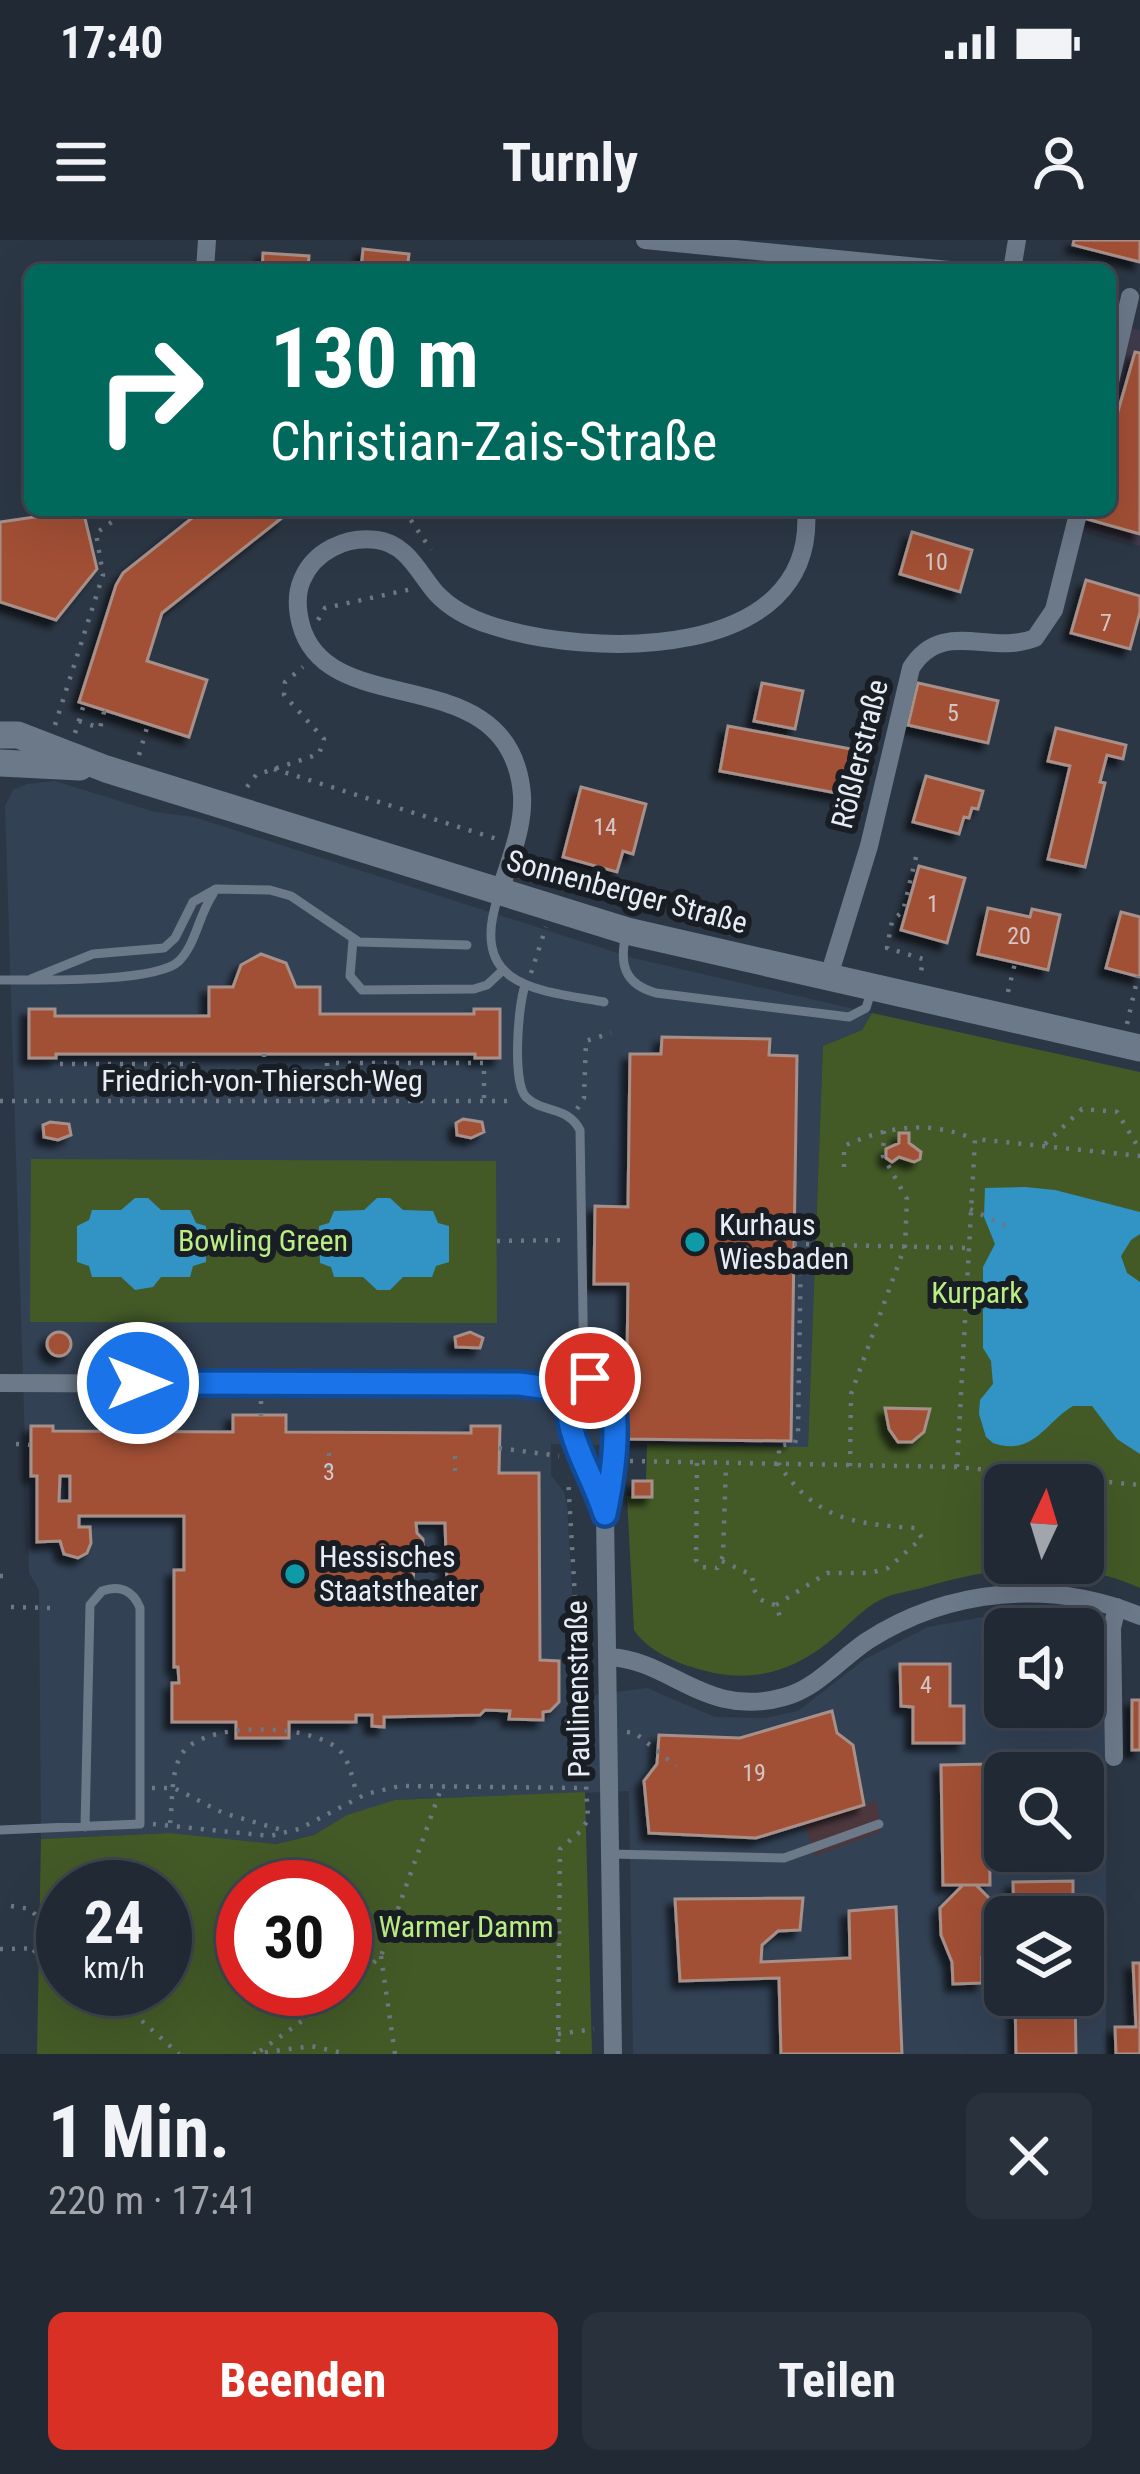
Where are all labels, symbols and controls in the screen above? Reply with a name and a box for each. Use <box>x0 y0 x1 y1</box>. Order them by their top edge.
text: 17:40 <box>60 16 163 69</box>
icon: menu <box>48 129 114 195</box>
icon: person <box>1026 129 1092 195</box>
text: Turnly <box>502 131 638 194</box>
text: 130 m <box>270 309 479 408</box>
icon: right <box>72 312 228 468</box>
text: Christian-Zais-Straße <box>270 410 717 473</box>
house number: 10 <box>924 548 948 576</box>
house number: 7 <box>1100 609 1112 637</box>
street label: Rößlerstraße <box>824 676 895 832</box>
house number: 5 <box>947 699 959 727</box>
house number: 14 <box>593 813 617 841</box>
street label: Sonnenberger Straße <box>503 843 751 941</box>
house number: 1 <box>927 890 939 918</box>
house number: 20 <box>1007 922 1031 950</box>
street label: Friedrich-von-Thiersch-Weg <box>101 1063 423 1098</box>
place label: Kurhaus Wiesbaden <box>719 1207 849 1276</box>
park label: Bowling Green <box>178 1223 348 1258</box>
marker: Kurhaus Wiesbaden <box>682 1229 708 1255</box>
park label: Kurpark <box>931 1275 1023 1310</box>
position arrow <box>75 1320 201 1446</box>
pin <box>539 1327 641 1429</box>
icon: arrive <box>557 1345 623 1411</box>
house number: 3 <box>323 1458 335 1486</box>
north arrow <box>984 1464 1104 1584</box>
map controls <box>984 1464 1104 2016</box>
place label: Hessisches Staatstheater <box>319 1539 479 1608</box>
marker: Hessisches Staatstheater <box>282 1561 308 1587</box>
street label: Paulinenstraße <box>558 1600 597 1778</box>
button: sound <box>984 1608 1104 1728</box>
house number: 4 <box>920 1671 932 1699</box>
button: search <box>984 1752 1104 1872</box>
house number: 19 <box>742 1759 766 1787</box>
speed limit sign: 30 <box>216 1860 372 2016</box>
text: 24 <box>84 1887 144 1958</box>
button: layers <box>984 1896 1104 2016</box>
park label: Warmer Damm <box>378 1909 554 1944</box>
text: km/h <box>83 1950 145 1985</box>
text: 1 Min. <box>48 2090 230 2175</box>
button: close <box>966 2093 1092 2219</box>
text: 220 m · 17:41 <box>48 2178 258 2224</box>
button: Beenden <box>48 2312 558 2450</box>
button: Teilen <box>582 2312 1092 2450</box>

